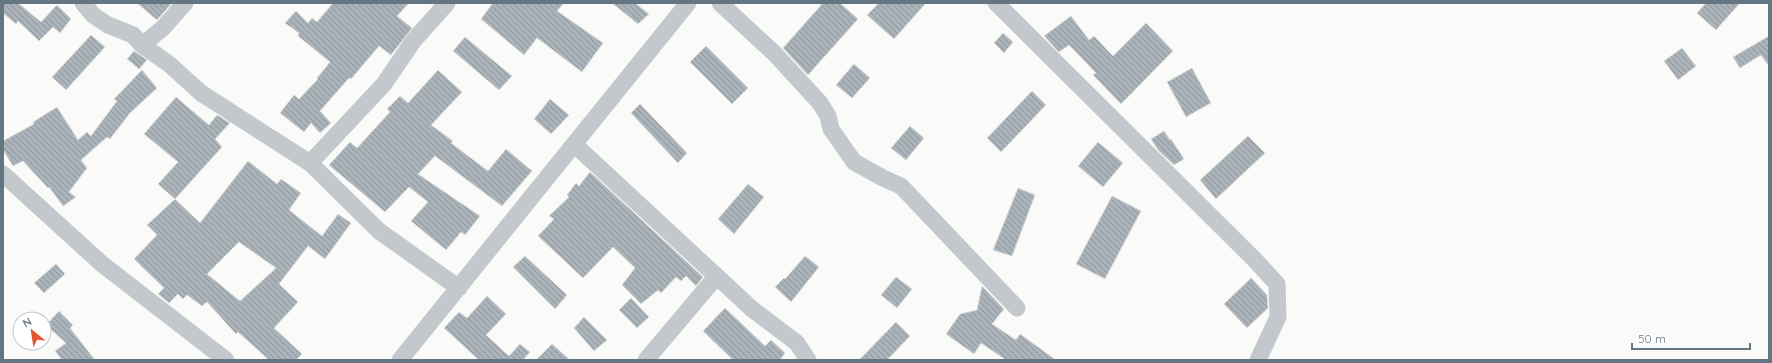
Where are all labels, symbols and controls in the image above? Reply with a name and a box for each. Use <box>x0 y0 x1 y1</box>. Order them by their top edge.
north arrow <box>12 311 52 351</box>
text: N <box>20 314 34 330</box>
scale bar <box>1632 325 1750 351</box>
text: 50 m <box>1638 331 1666 346</box>

